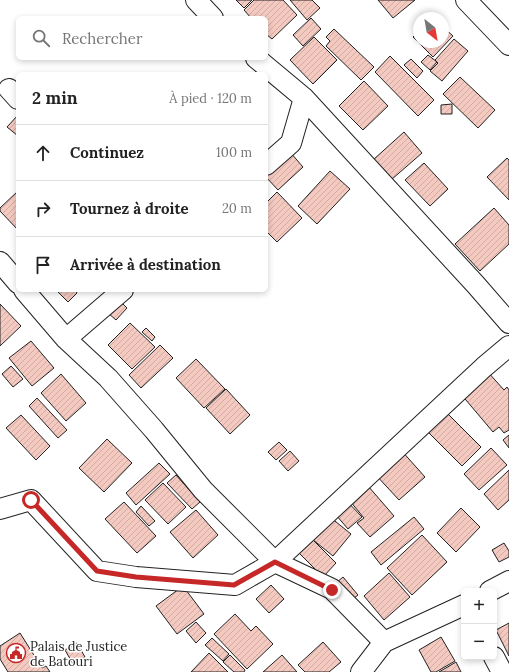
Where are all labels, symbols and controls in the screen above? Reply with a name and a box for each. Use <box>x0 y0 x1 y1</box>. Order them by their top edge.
north arrow <box>413 12 449 48</box>
search box <box>16 16 268 60</box>
icon: search <box>30 27 52 49</box>
text: Rechercher <box>62 29 142 48</box>
text: 2 min <box>32 87 78 109</box>
text: À pied · 120 m <box>169 90 252 107</box>
icon: ahead <box>32 142 54 164</box>
text: Continuez <box>70 143 144 162</box>
text: 100 m <box>216 144 252 161</box>
icon: right <box>32 198 54 220</box>
text: Tournez à droite <box>70 199 189 218</box>
text: 20 m <box>222 200 252 217</box>
icon: arrive <box>32 254 54 276</box>
text: Arrivée à destination <box>70 255 221 274</box>
route start <box>22 491 40 509</box>
route end <box>323 581 341 599</box>
map controls <box>461 588 497 660</box>
button: + <box>461 588 497 624</box>
button: − <box>461 624 497 660</box>
place label: Palais de Justice de Batouri <box>30 638 127 670</box>
public building icon: Palais de Justice de Batouri <box>5 642 27 664</box>

